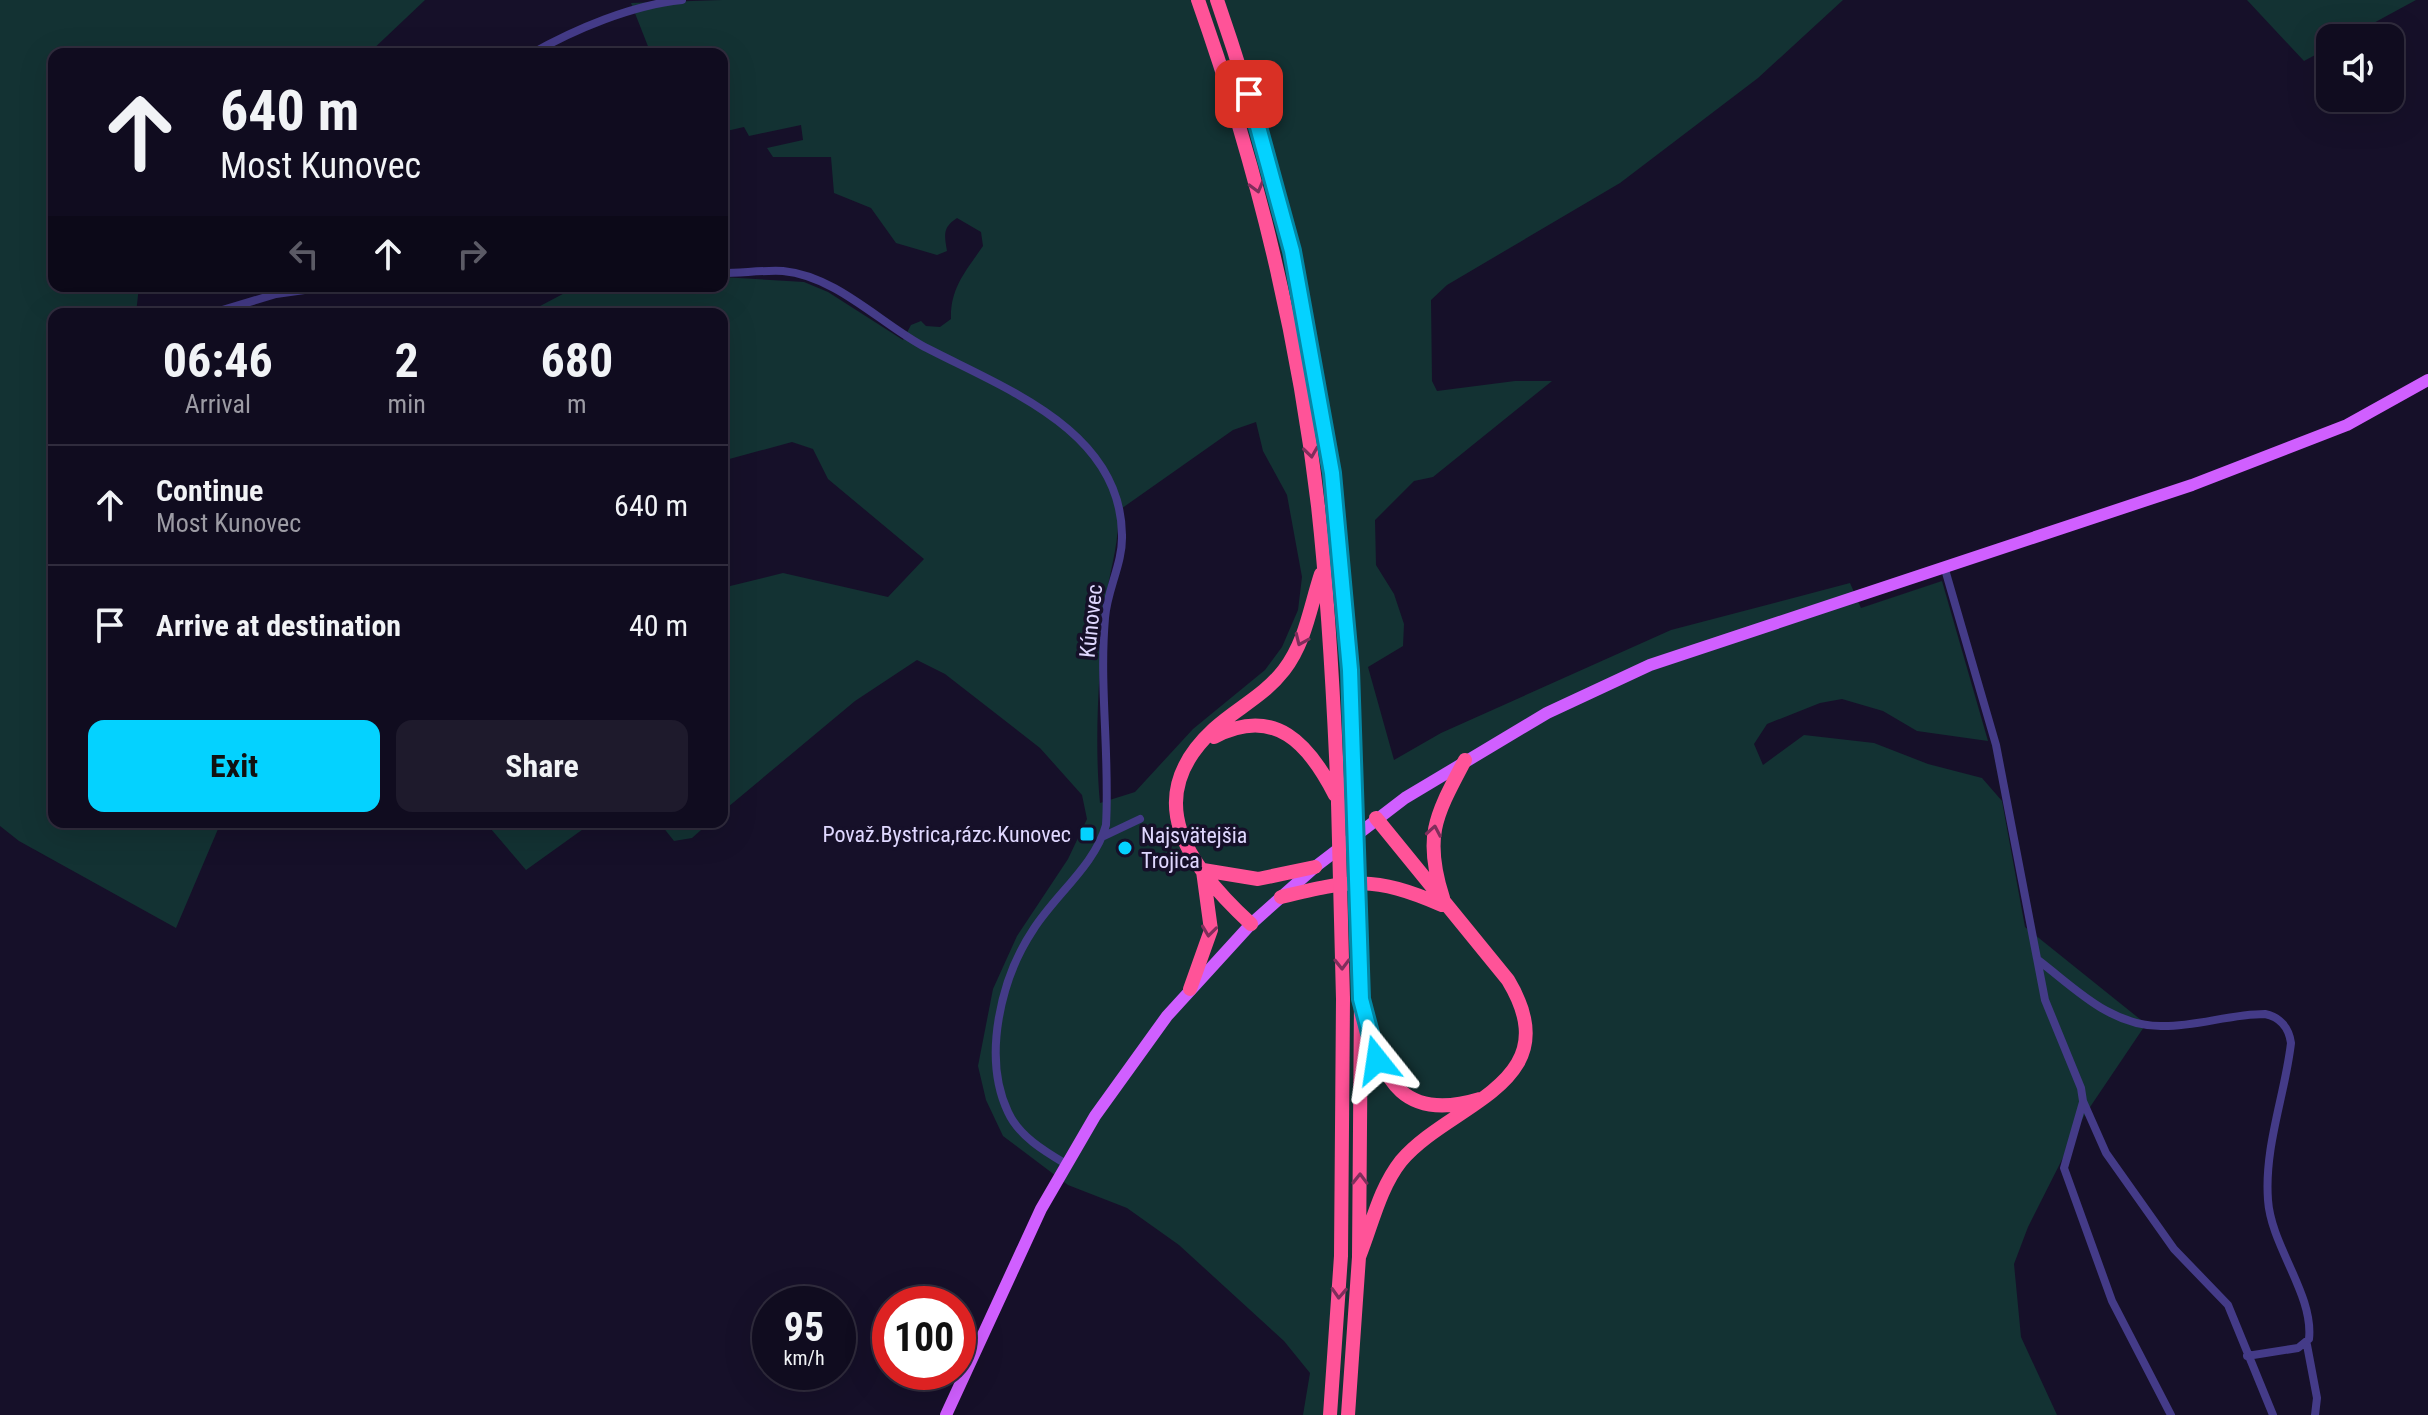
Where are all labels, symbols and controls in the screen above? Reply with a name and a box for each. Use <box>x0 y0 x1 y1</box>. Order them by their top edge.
map controls <box>2316 24 2404 112</box>
button: sound <box>2316 24 2404 112</box>
pin <box>1215 60 1283 128</box>
icon: arrive <box>1227 72 1271 116</box>
text: 640 m <box>220 78 359 144</box>
icon: ahead <box>88 80 192 184</box>
text: Most Kunovec <box>220 145 421 187</box>
one-way arrow <box>1247 179 1264 193</box>
icon: left <box>282 232 326 276</box>
icon: ahead <box>366 232 410 276</box>
icon: right <box>450 232 494 276</box>
text: 06:46 <box>163 332 273 389</box>
text: 2 <box>395 332 419 389</box>
text: 680 <box>540 332 613 389</box>
text: Arrival <box>185 389 251 419</box>
text: min <box>388 389 426 419</box>
text: m <box>567 389 587 419</box>
one-way arrow <box>1302 446 1319 459</box>
text: Continue <box>156 473 263 508</box>
icon: ahead <box>88 483 132 527</box>
text: 640 m <box>614 488 688 523</box>
text: Most Kunovec <box>156 508 301 538</box>
street label: Kúnovec <box>1075 583 1107 659</box>
icon: arrive <box>88 603 132 647</box>
text: Arrive at destination <box>156 608 401 643</box>
text: 40 m <box>629 608 688 643</box>
one-way arrow <box>1295 632 1311 646</box>
button: Exit <box>88 720 380 812</box>
button: Share <box>396 720 688 812</box>
place label: Považ.Bystrica,rázc.Kunovec <box>822 822 1071 847</box>
place label: Najsvätejšia Trojica <box>1141 823 1247 873</box>
one-way arrow <box>1424 824 1441 837</box>
marker: Považ.Bystrica,rázc.Kunovec <box>1078 825 1096 843</box>
marker: Najsvätejšia Trojica <box>1116 839 1134 857</box>
one-way arrow <box>1201 924 1218 938</box>
one-way arrow <box>1334 958 1351 971</box>
position arrow <box>1335 1018 1419 1102</box>
one-way arrow <box>1352 1172 1369 1185</box>
speed limit sign: 100 <box>872 1286 976 1390</box>
one-way arrow <box>1331 1287 1348 1300</box>
text: 95 <box>784 1304 824 1351</box>
text: km/h <box>783 1346 825 1370</box>

